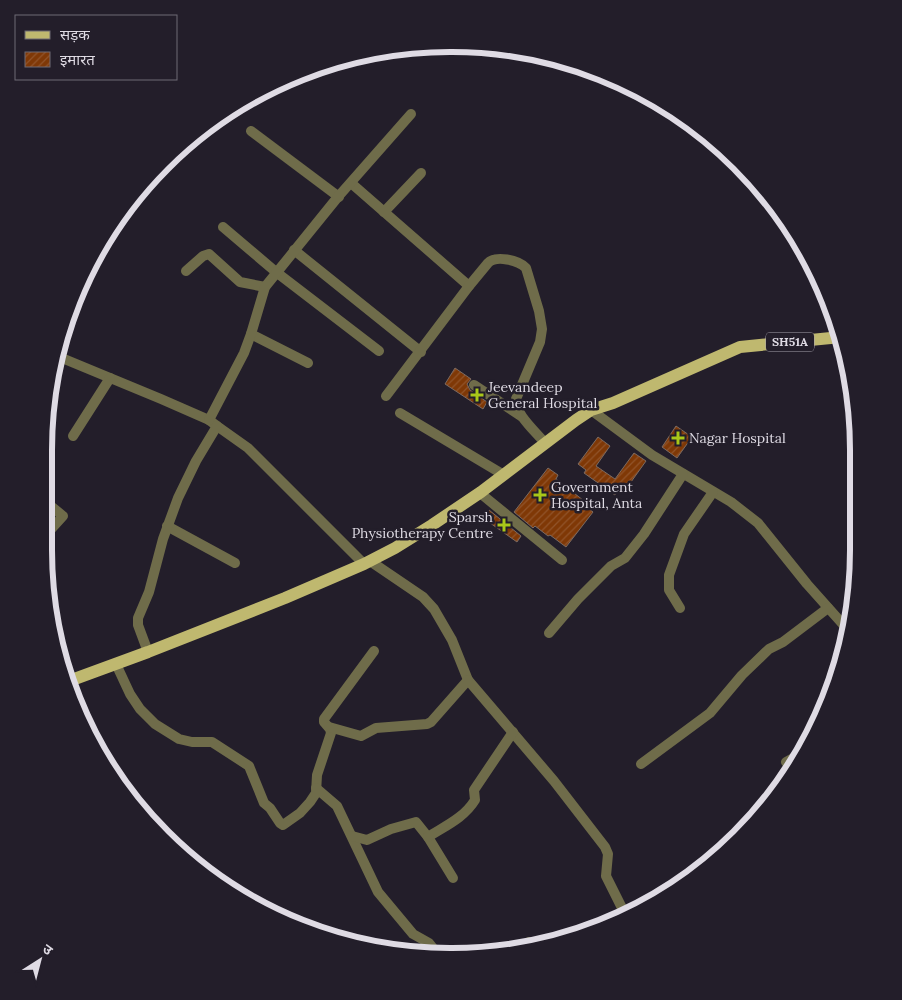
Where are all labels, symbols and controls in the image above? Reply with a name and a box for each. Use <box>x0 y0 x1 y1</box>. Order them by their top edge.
legend <box>15 15 178 80</box>
text: सड़क <box>60 25 90 44</box>
text: इमारत <box>60 50 95 69</box>
road number: SH51A <box>766 332 814 352</box>
place label: Jeevandeep General Hospital <box>487 378 597 412</box>
marker: Jeevandeep General Hospital <box>470 388 484 402</box>
place label: Nagar Hospital <box>689 429 786 447</box>
marker: Nagar Hospital <box>671 431 685 445</box>
place label: Government Hospital, Anta <box>551 478 642 512</box>
marker: Government Hospital, Anta <box>533 488 547 502</box>
place label: Sparsh Physiotherapy Centre <box>352 508 493 542</box>
marker: Sparsh Physiotherapy Centre <box>497 518 511 532</box>
north arrow <box>15 935 65 985</box>
text: उ <box>39 940 57 960</box>

